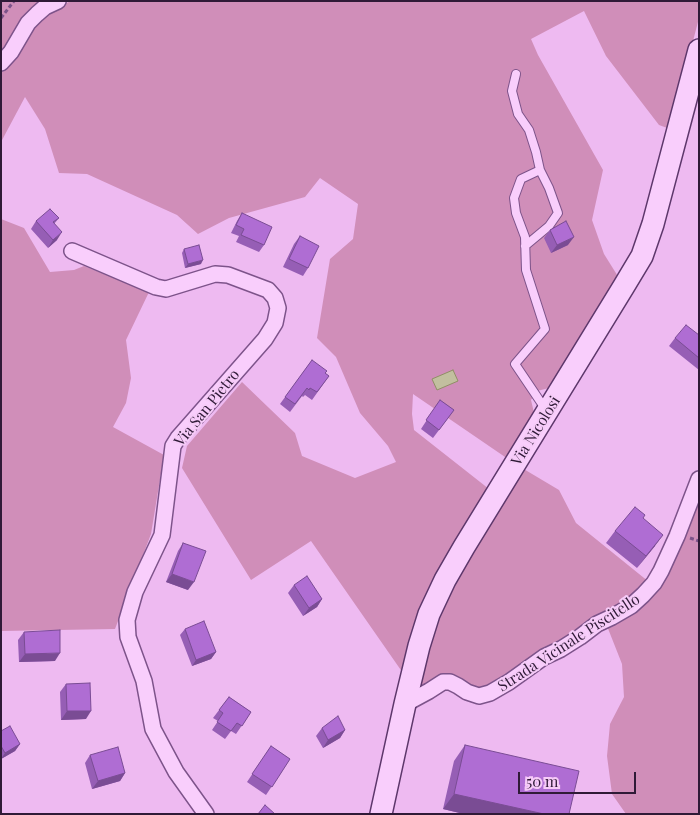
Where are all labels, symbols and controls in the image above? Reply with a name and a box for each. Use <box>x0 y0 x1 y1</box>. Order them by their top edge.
street label: Via San Pietro <box>171 366 243 450</box>
street label: Via Nicolosi <box>508 393 564 469</box>
street label: Strada Vicinale Piscitello <box>495 590 643 696</box>
scale bar <box>520 762 638 794</box>
text: 50 m <box>526 771 558 791</box>

